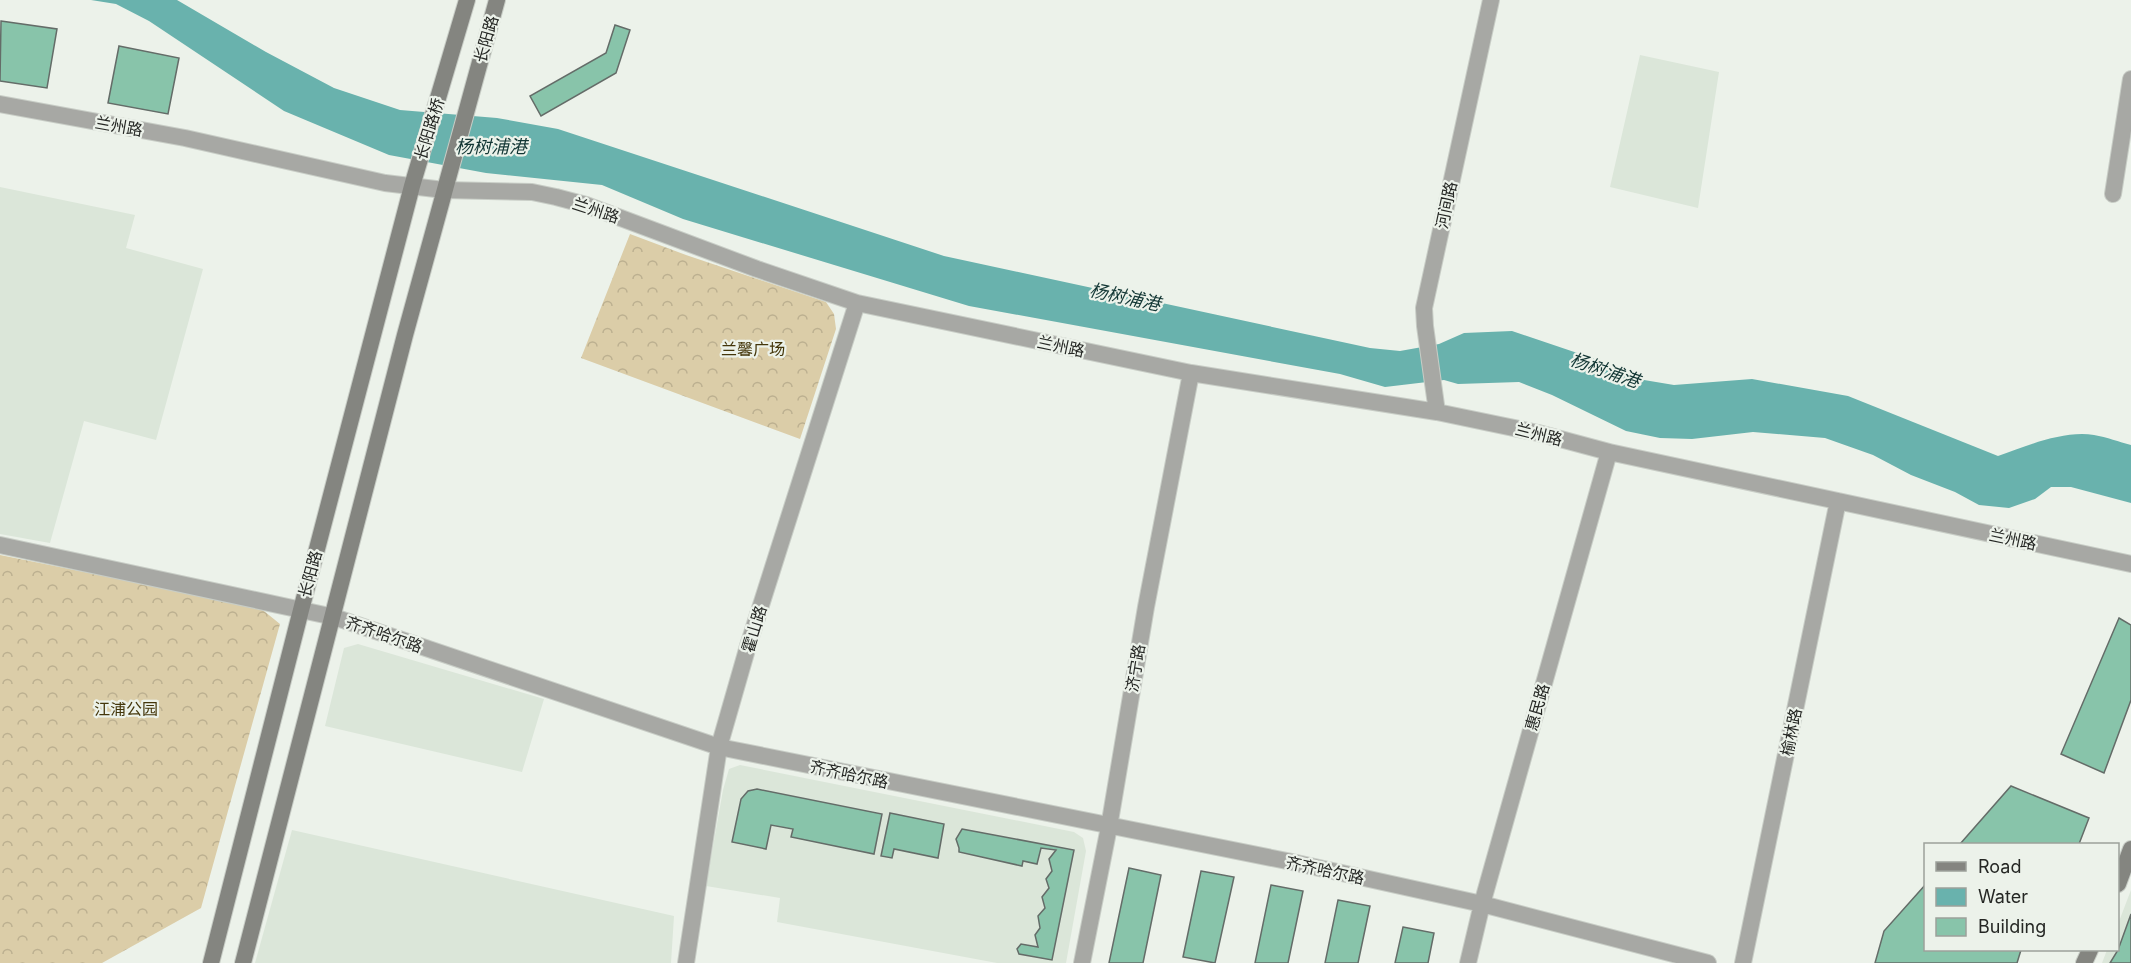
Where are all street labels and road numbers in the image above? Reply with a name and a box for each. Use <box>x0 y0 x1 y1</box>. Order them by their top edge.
street label: 长阳路 <box>470 13 502 65</box>
street label: 长阳路桥 <box>410 95 448 163</box>
street label: 兰州路 <box>94 112 144 140</box>
street label: 河间路 <box>1431 179 1461 231</box>
street label: 兰州路 <box>570 193 622 227</box>
street label: 兰州路 <box>1035 331 1087 361</box>
street label: 兰州路 <box>1513 418 1565 450</box>
street label: 兰州路 <box>1987 524 2039 554</box>
street label: 长阳路 <box>294 548 326 600</box>
street label: 霍山路 <box>737 603 771 655</box>
street label: 齐齐哈尔路 <box>343 612 425 656</box>
street label: 济宁路 <box>1121 643 1149 693</box>
street label: 惠民路 <box>1521 681 1553 733</box>
street label: 榆林路 <box>1777 707 1805 757</box>
street label: 齐齐哈尔路 <box>808 756 890 792</box>
street label: 齐齐哈尔路 <box>1284 852 1366 888</box>

